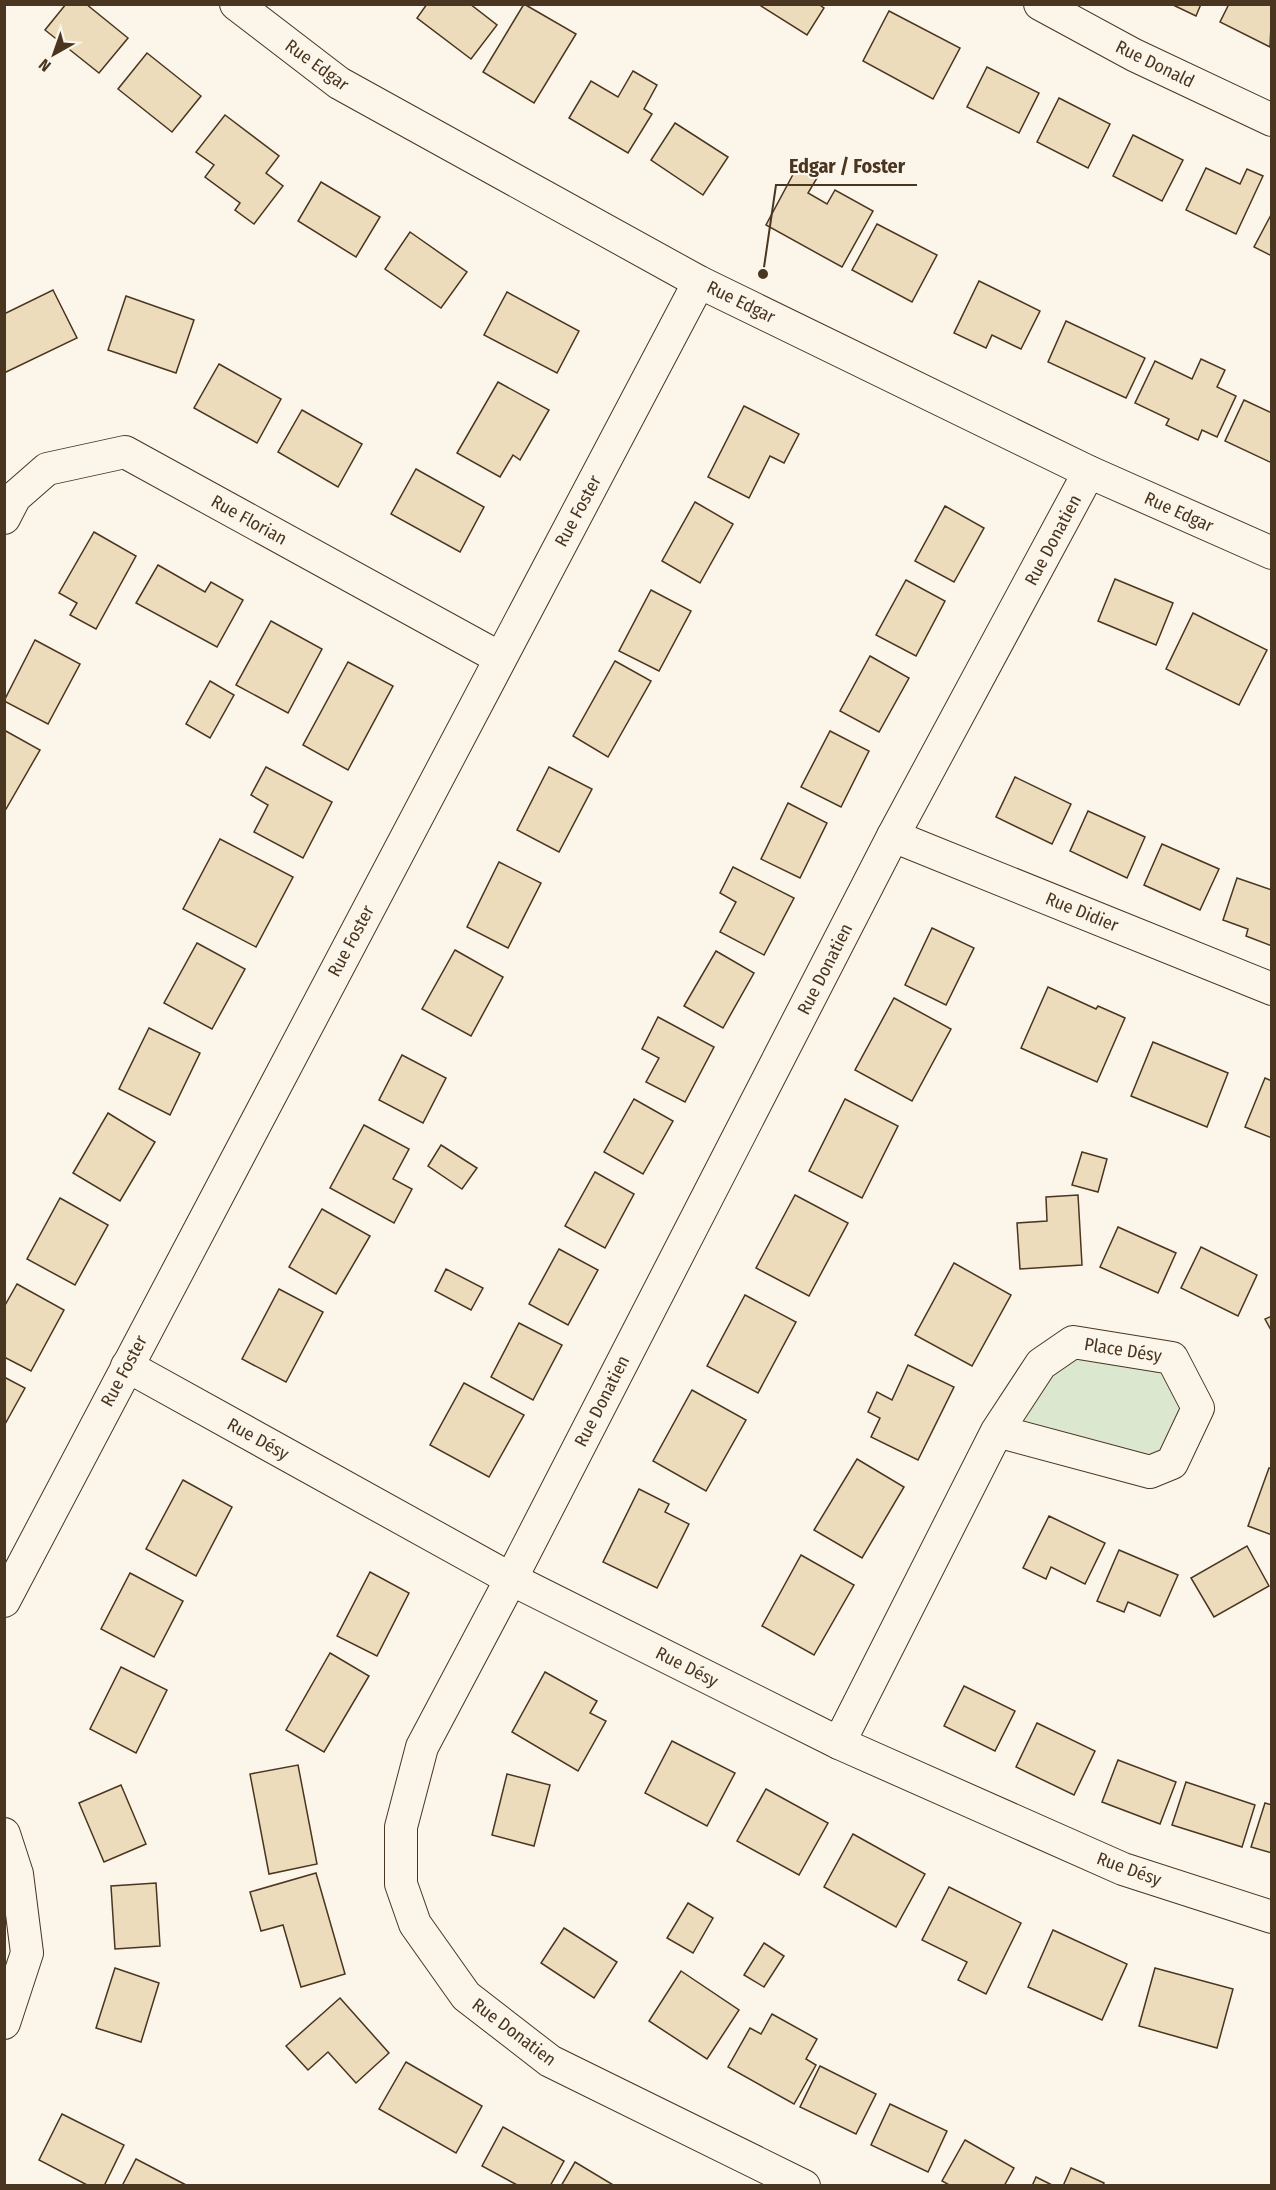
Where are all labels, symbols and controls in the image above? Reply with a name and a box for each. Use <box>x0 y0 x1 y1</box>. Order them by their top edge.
north arrow <box>24 24 84 84</box>
street label: Rue Edgar <box>281 35 354 96</box>
street label: Rue Donald <box>1112 36 1198 92</box>
text: N <box>35 55 54 75</box>
callout: Edgar / Foster <box>776 147 917 185</box>
text: Edgar / Foster <box>789 154 906 178</box>
street label: Rue Edgar <box>703 276 779 328</box>
street label: Rue Foster <box>550 471 606 550</box>
street label: Rue Edgar <box>1141 487 1218 537</box>
street label: Rue Florian <box>207 490 291 550</box>
street label: Rue Donatien <box>1020 491 1086 589</box>
street label: Rue Didier <box>1042 887 1122 937</box>
street label: Rue Foster <box>323 901 379 980</box>
street label: Rue Donatien <box>793 920 857 1018</box>
street label: Rue Foster <box>96 1331 152 1410</box>
street label: Place Désy <box>1083 1333 1163 1367</box>
street label: Rue Donatien <box>570 1352 634 1450</box>
street label: Rue Désy <box>223 1413 293 1465</box>
street label: Rue Désy <box>652 1642 722 1692</box>
street label: Rue Désy <box>1094 1847 1164 1891</box>
street label: Rue Donatien <box>468 1993 560 2071</box>

